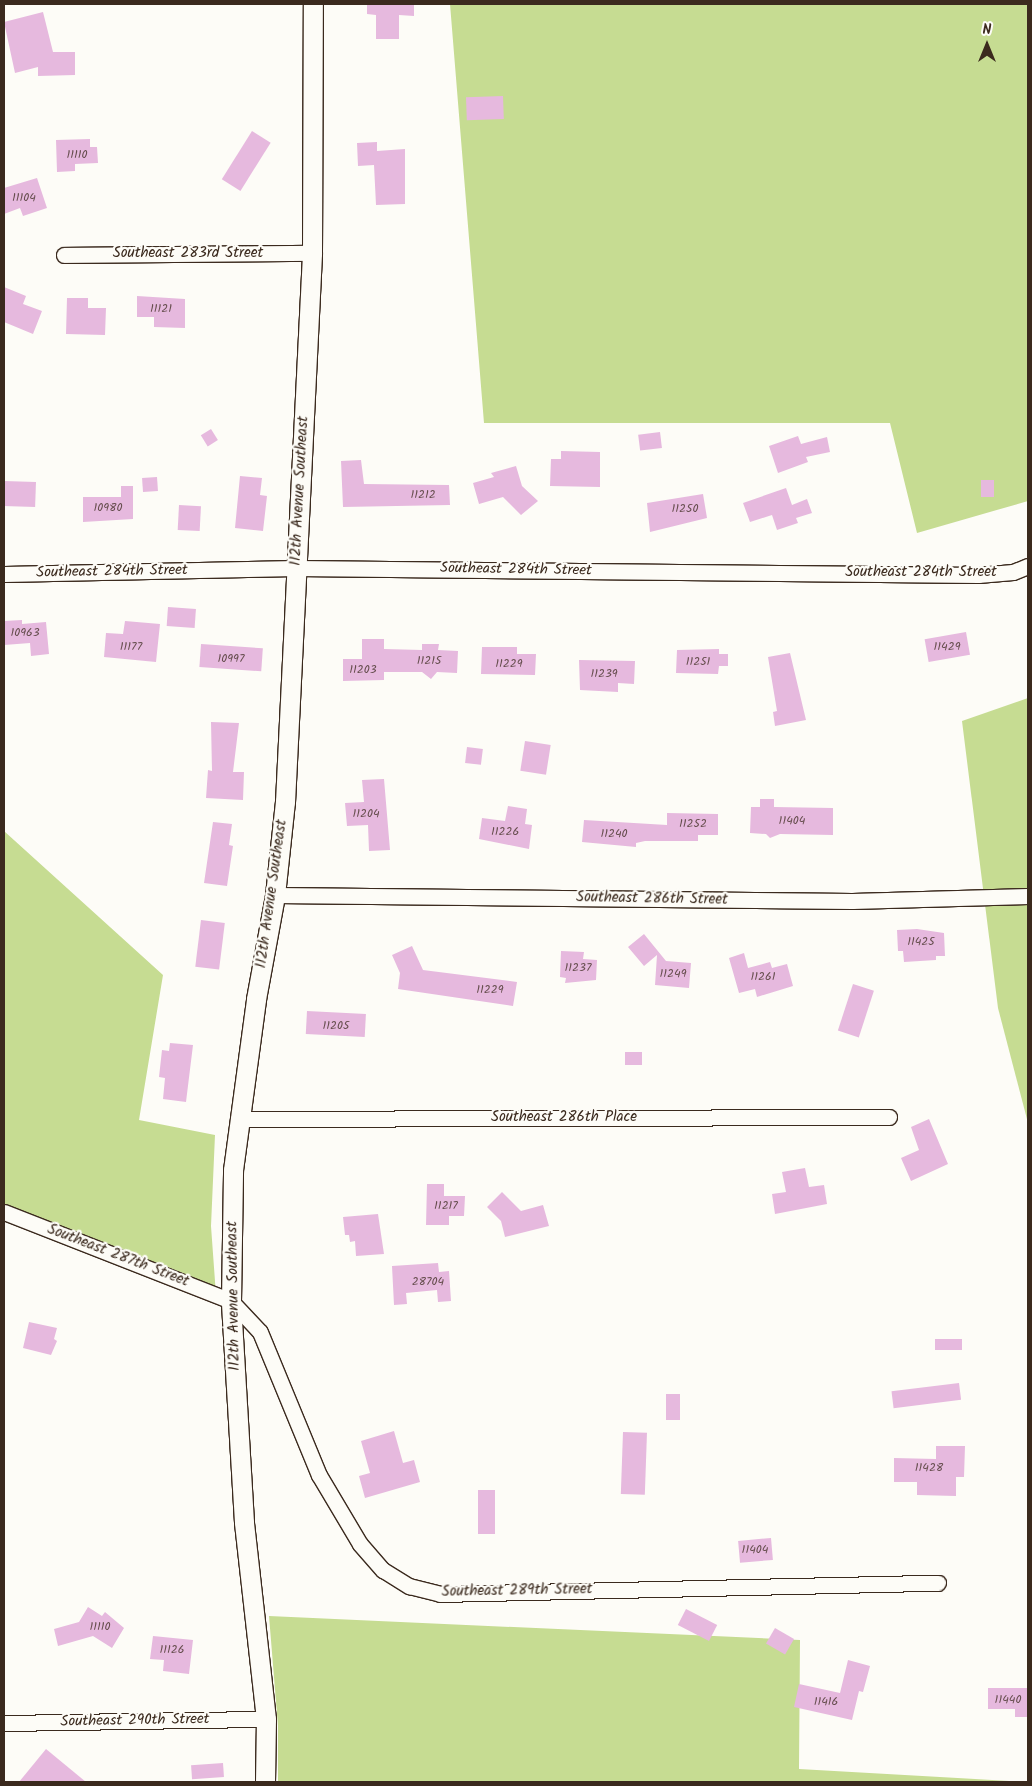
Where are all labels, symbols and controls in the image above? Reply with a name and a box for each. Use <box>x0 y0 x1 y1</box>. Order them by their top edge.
text: N <box>983 19 991 41</box>
north arrow <box>962 20 1012 70</box>
house number: 11110 <box>66 148 88 162</box>
house number: 11104 <box>12 191 36 205</box>
street label: Southeast 283rd Street <box>113 245 263 263</box>
house number: 11121 <box>150 302 172 316</box>
street label: 112th Avenue Southeast <box>287 416 313 566</box>
house number: 11212 <box>410 488 436 502</box>
house number: 10980 <box>94 501 122 515</box>
house number: 11250 <box>672 502 698 516</box>
street label: Southeast 284th Street <box>440 560 592 580</box>
street label: Southeast 284th Street <box>36 562 188 582</box>
street label: Southeast 284th Street <box>845 564 997 582</box>
house number: 10963 <box>10 626 40 640</box>
house number: 11177 <box>120 640 142 654</box>
house number: 11429 <box>934 640 960 654</box>
house number: 10997 <box>217 652 245 666</box>
house number: 11215 <box>417 654 441 668</box>
house number: 11251 <box>686 655 710 669</box>
house number: 11229 <box>495 657 523 671</box>
house number: 11203 <box>349 663 377 677</box>
house number: 11239 <box>590 667 618 681</box>
house number: 11204 <box>352 807 380 821</box>
house number: 11404 <box>779 814 805 828</box>
house number: 11252 <box>679 817 707 831</box>
street label: 112th Avenue Southeast <box>253 818 291 970</box>
house number: 11226 <box>491 825 519 839</box>
house number: 11240 <box>600 827 628 841</box>
street label: Southeast 286th Street <box>576 889 728 909</box>
house number: 11425 <box>907 935 935 949</box>
house number: 11237 <box>565 961 591 975</box>
house number: 11249 <box>660 967 686 981</box>
house number: 11261 <box>751 970 775 984</box>
house number: 11229 <box>476 983 504 997</box>
house number: 11205 <box>323 1019 349 1033</box>
street label: Southeast 286th Place <box>491 1109 637 1127</box>
house number: 11217 <box>434 1199 458 1213</box>
street label: Southeast 287th Street <box>45 1221 191 1291</box>
street label: 112th Avenue Southeast <box>224 1221 244 1371</box>
house number: 28704 <box>412 1275 444 1289</box>
house number: 11428 <box>915 1461 943 1475</box>
house number: 11404 <box>742 1543 768 1557</box>
street label: Southeast 289th Street <box>441 1581 593 1601</box>
house number: 11110 <box>89 1620 111 1634</box>
house number: 11126 <box>160 1643 184 1657</box>
house number: 11440 <box>995 1693 1021 1707</box>
house number: 11416 <box>814 1695 838 1709</box>
street label: Southeast 290th Street <box>60 1711 210 1731</box>

